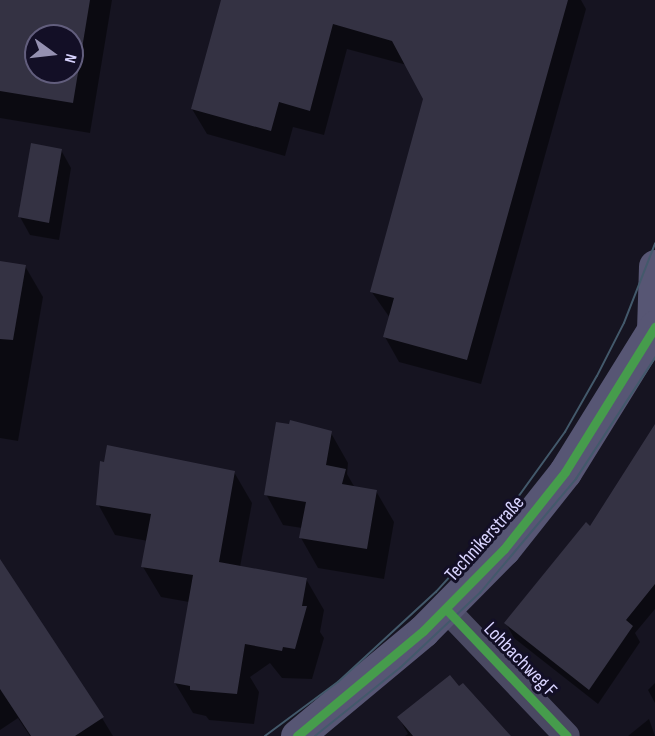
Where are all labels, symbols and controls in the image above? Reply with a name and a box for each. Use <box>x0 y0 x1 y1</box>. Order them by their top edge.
north arrow <box>24 24 84 84</box>
text: N <box>60 52 80 65</box>
street label: Technikerstraße <box>440 491 530 587</box>
street label: Lohbachweg F <box>478 618 562 702</box>

